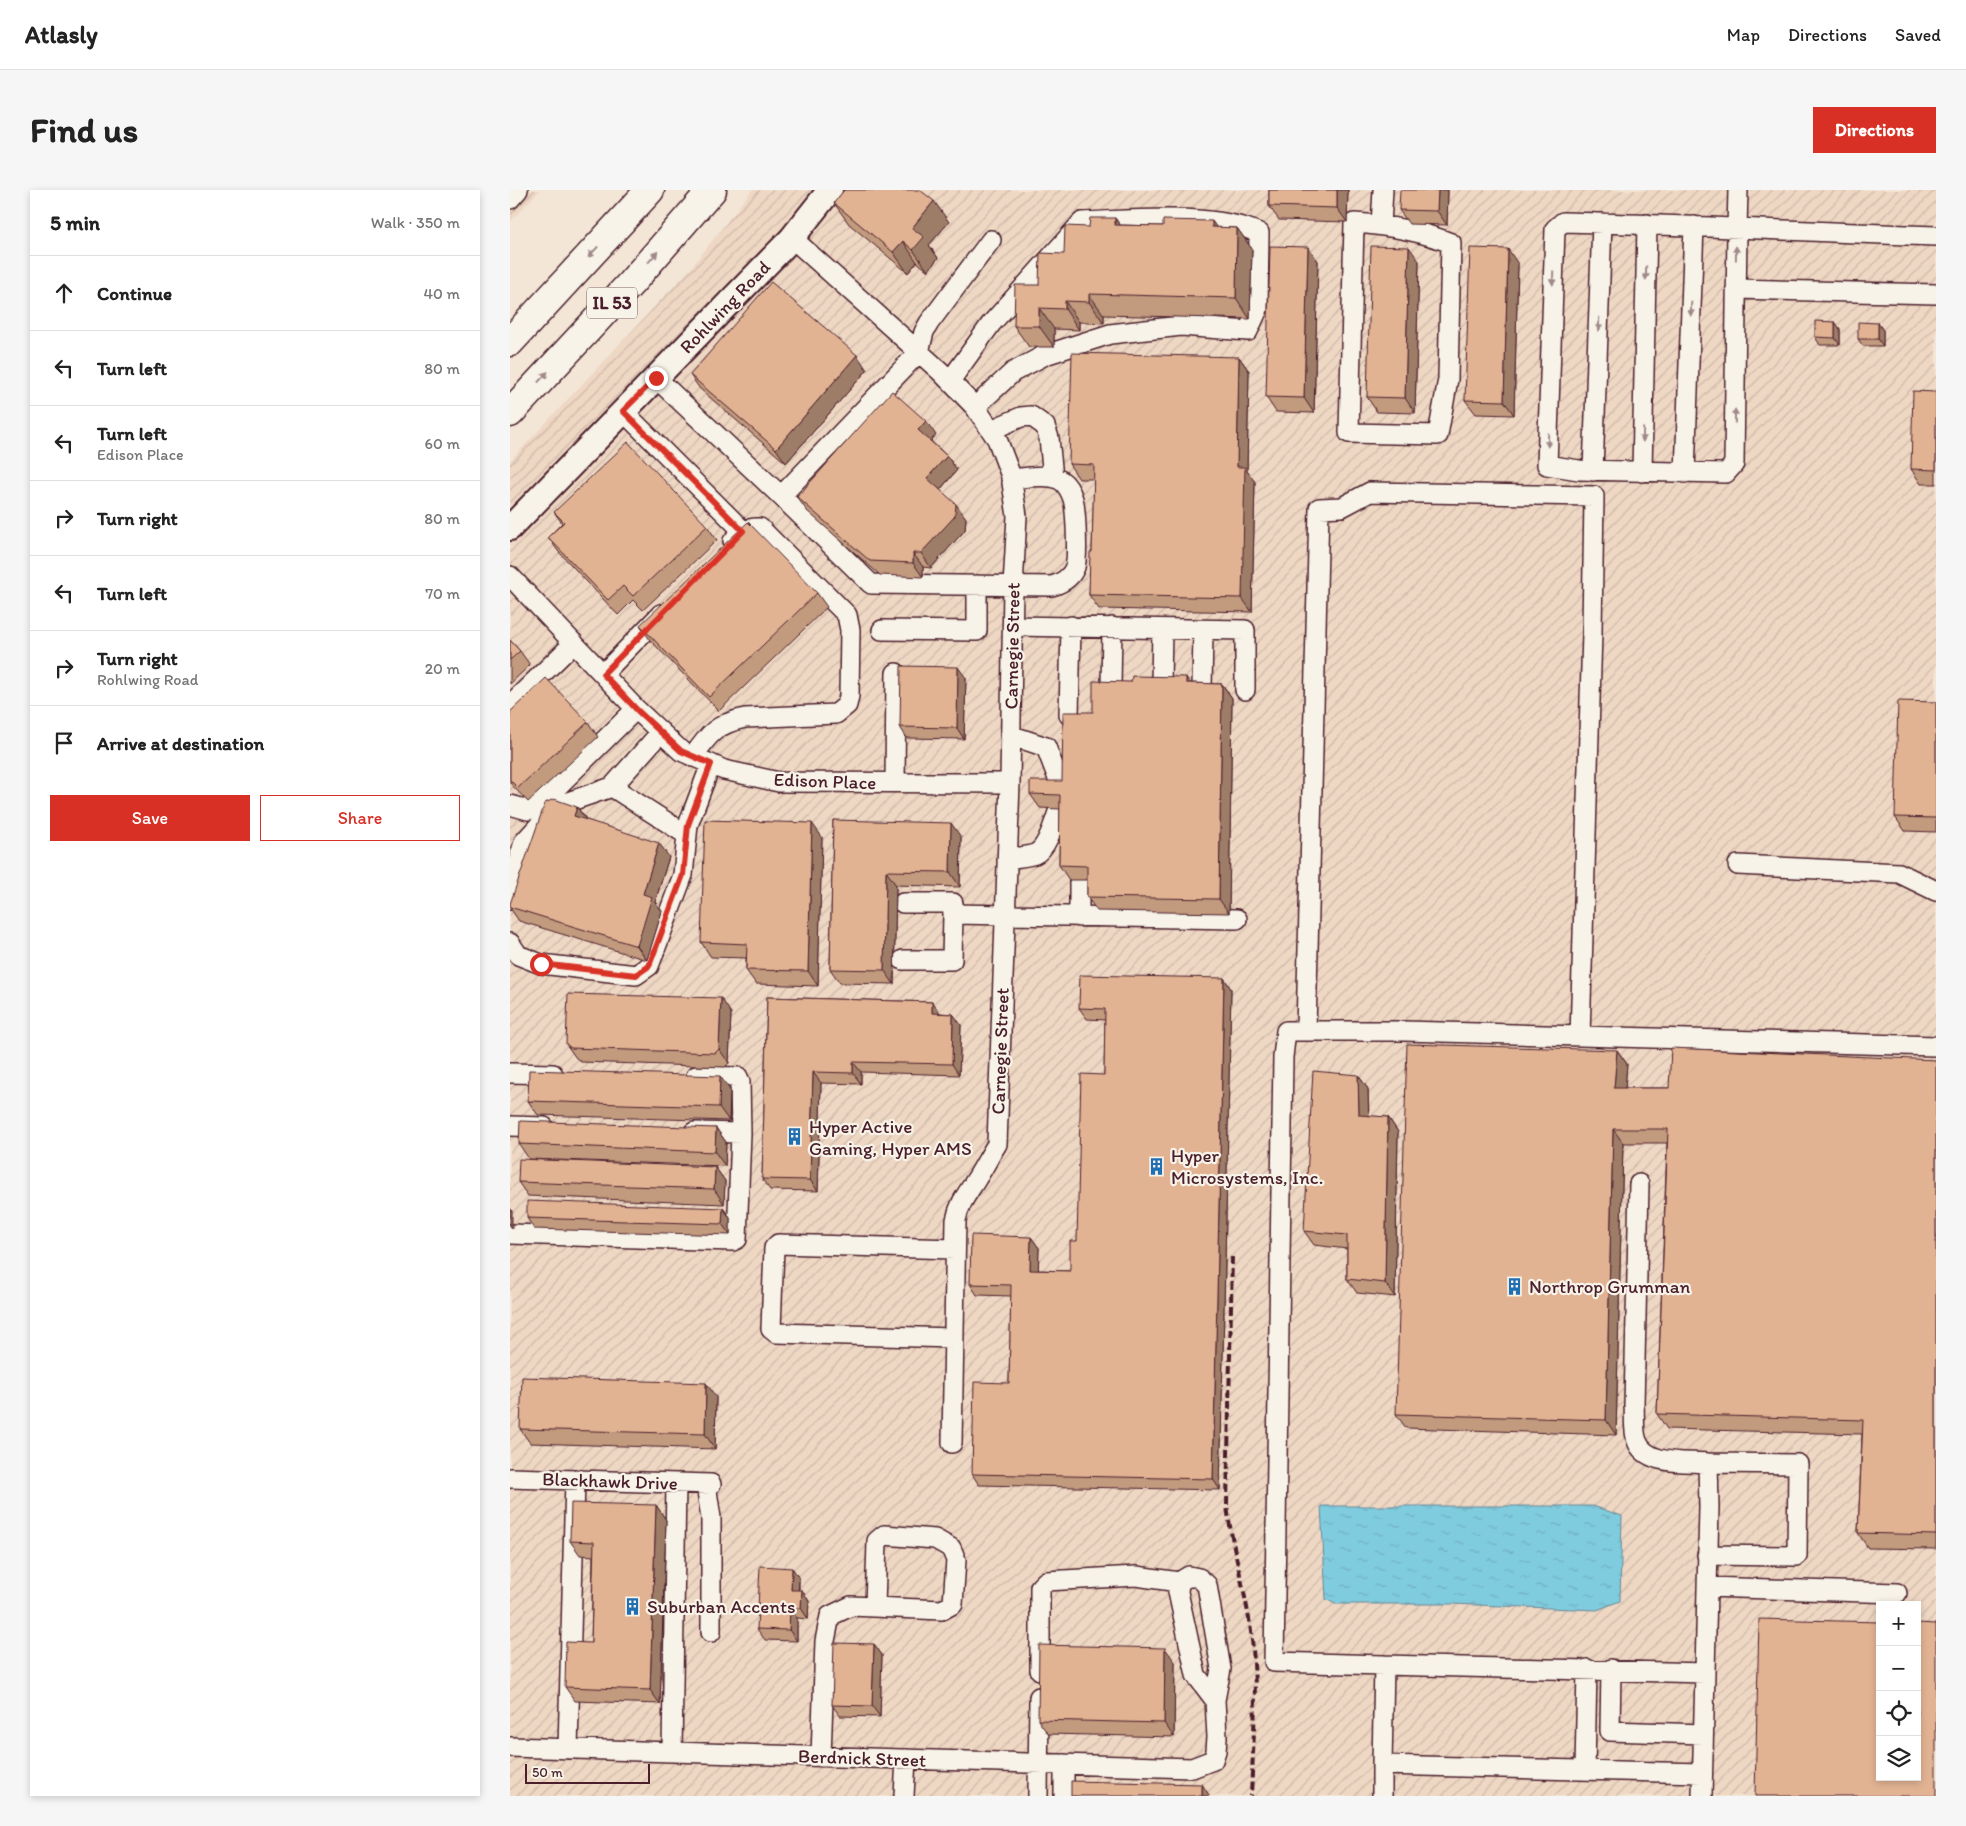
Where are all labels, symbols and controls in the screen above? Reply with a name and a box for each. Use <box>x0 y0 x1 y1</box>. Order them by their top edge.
text: Atlasly <box>25 20 98 49</box>
text: Map <box>1727 24 1760 46</box>
text: Directions <box>1788 24 1867 46</box>
text: Saved <box>1895 24 1941 46</box>
button: Directions <box>1813 107 1936 153</box>
text: Find us <box>30 109 138 151</box>
text: 5 min <box>50 210 100 235</box>
text: Walk · 350 m <box>371 213 460 232</box>
one-way arrow <box>587 245 599 257</box>
one-way arrow <box>1732 245 1740 261</box>
one-way arrow <box>647 252 659 264</box>
street label: Rohlwing Road <box>675 255 776 358</box>
one-way arrow <box>1642 265 1650 281</box>
one-way arrow <box>1549 270 1557 286</box>
icon: ahead <box>50 279 78 307</box>
text: Continue <box>97 282 172 305</box>
text: 40 m <box>423 284 460 303</box>
road number: IL 53 <box>587 288 637 318</box>
one-way arrow <box>1686 301 1694 317</box>
one-way arrow <box>1594 317 1602 333</box>
icon: left <box>50 354 78 382</box>
text: Turn left <box>97 357 167 380</box>
text: 80 m <box>424 359 460 378</box>
route end <box>645 367 668 390</box>
one-way arrow <box>537 371 549 383</box>
one-way arrow <box>1731 407 1739 423</box>
text: Turn left <box>97 422 167 445</box>
one-way arrow <box>1639 428 1647 444</box>
icon: left <box>50 429 78 457</box>
one-way arrow <box>1544 433 1552 449</box>
text: 60 m <box>425 434 460 453</box>
text: Edison Place <box>97 445 184 464</box>
icon: right <box>50 504 78 532</box>
text: Turn right <box>97 507 178 530</box>
text: 80 m <box>424 509 460 528</box>
icon: left <box>50 579 78 607</box>
text: Turn left <box>97 582 167 605</box>
street label: Carnegie Street <box>999 582 1025 710</box>
text: 70 m <box>425 584 460 603</box>
text: Turn right <box>97 647 178 670</box>
icon: right <box>50 654 78 682</box>
text: 20 m <box>425 659 460 678</box>
text: Rohlwing Road <box>97 670 199 689</box>
icon: arrive <box>50 729 78 757</box>
text: Arrive at destination <box>97 732 264 755</box>
street label: Edison Place <box>773 768 877 794</box>
button: Save <box>50 795 250 841</box>
button: Share <box>260 795 460 841</box>
route start <box>530 953 553 976</box>
street label: Carnegie Street <box>986 987 1014 1115</box>
place label: Hyper Active Gaming, Hyper AMS <box>809 1115 972 1160</box>
building icon: Hyper Active Gaming, Hyper AMS <box>785 1127 805 1147</box>
place label: Hyper Microsystems, Inc. <box>1171 1144 1323 1189</box>
building icon: Hyper Microsystems, Inc. <box>1147 1156 1167 1176</box>
place label: Northrop Grumman <box>1529 1275 1691 1298</box>
building icon: Northrop Grumman <box>1505 1276 1525 1296</box>
street label: Blackhawk Drive <box>542 1467 678 1495</box>
place label: Suburban Accents <box>647 1595 796 1618</box>
building icon: Suburban Accents <box>623 1596 643 1616</box>
map controls <box>1876 1601 1921 1781</box>
button: + <box>1876 1601 1921 1646</box>
button: − <box>1876 1646 1921 1691</box>
button: locate <box>1876 1691 1921 1736</box>
button: layers <box>1876 1736 1921 1781</box>
street label: Berdnick Street <box>798 1744 926 1772</box>
scale bar <box>525 1761 650 1784</box>
text: 50 m <box>532 1764 563 1781</box>

